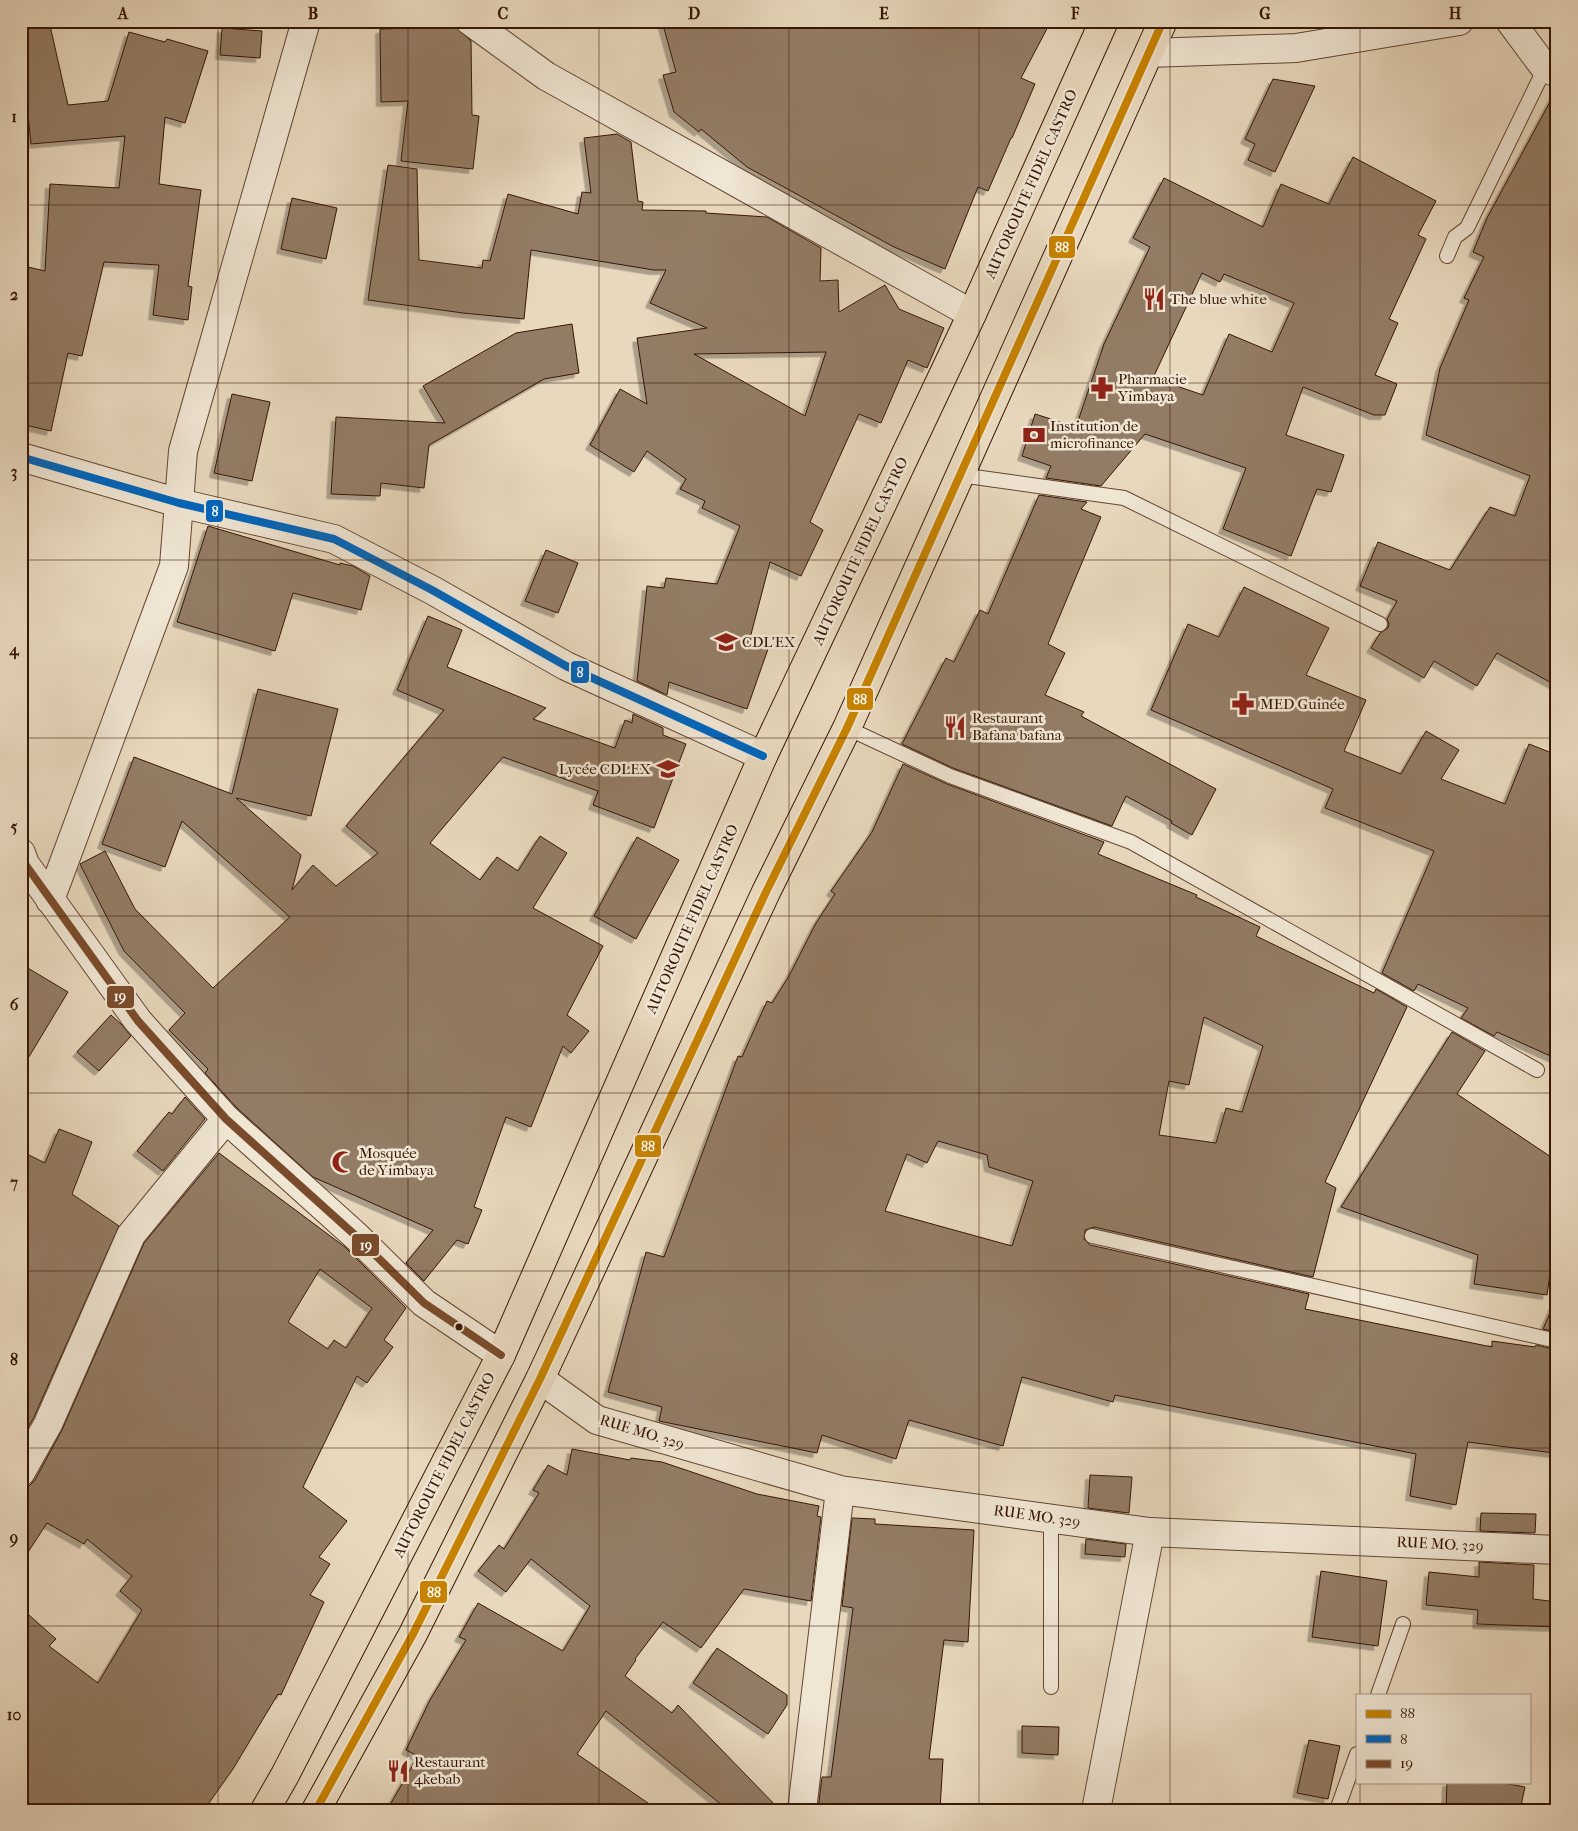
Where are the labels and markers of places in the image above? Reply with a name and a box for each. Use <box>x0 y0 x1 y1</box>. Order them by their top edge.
restaurant icon: The blue white <box>1141 286 1167 312</box>
place label: The blue white <box>1170 290 1267 308</box>
place label: Pharmacie Yimbaya <box>1117 370 1187 405</box>
pharmacy icon: Pharmacie Yimbaya <box>1089 375 1115 401</box>
place label: Institution de microfinance <box>1050 417 1139 452</box>
bank icon: Institution de microfinance <box>1021 422 1047 448</box>
school or university icon: CDL'EX <box>713 629 739 655</box>
place label: CDL'EX <box>742 633 796 651</box>
pharmacy icon: MED Guinée <box>1230 691 1256 717</box>
place label: MED Guinée <box>1260 695 1345 713</box>
place label: Restaurant Bafana bafana <box>972 709 1063 744</box>
restaurant icon: Restaurant Bafana bafana <box>942 714 968 740</box>
school or university icon: Lycée CDLEX <box>655 756 681 782</box>
place label: Lycée CDLEX <box>559 760 651 778</box>
place label: Mosquée de Yimbaya <box>359 1144 435 1179</box>
mosque icon: Mosquée de Yimbaya <box>330 1149 356 1175</box>
unlabelled marker <box>454 1322 464 1332</box>
place label: Restaurant 4kebab <box>414 1753 486 1788</box>
restaurant icon: Restaurant 4kebab <box>385 1758 411 1784</box>

